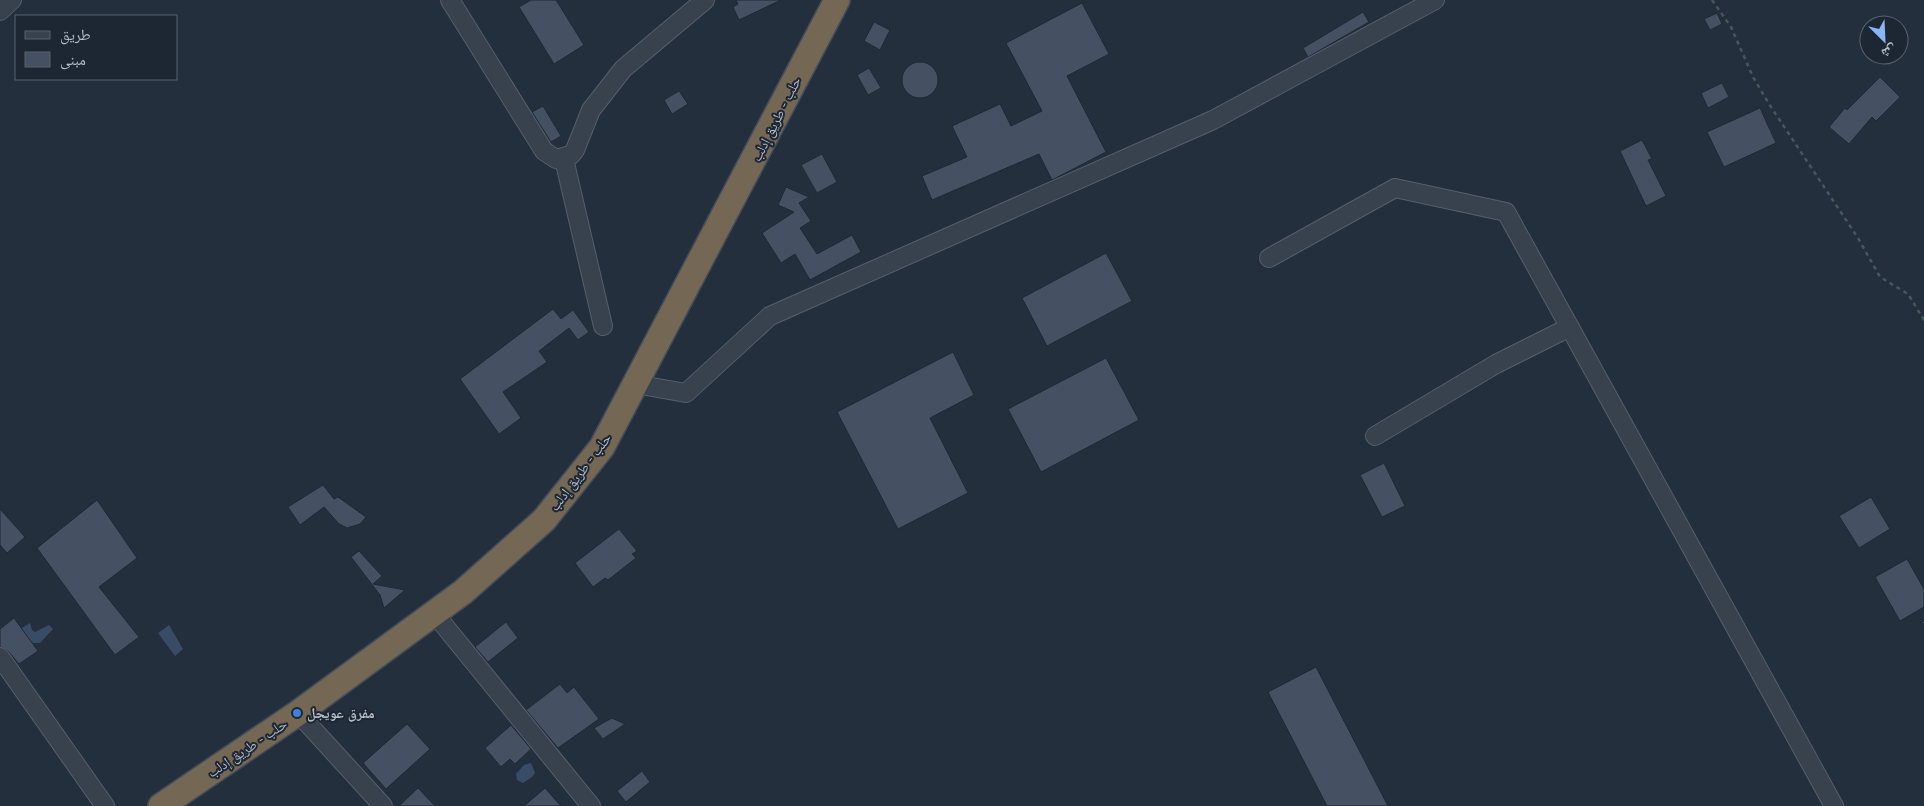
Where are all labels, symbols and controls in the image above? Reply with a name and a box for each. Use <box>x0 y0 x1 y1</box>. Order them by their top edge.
legend <box>15 15 178 80</box>
north arrow <box>1859 15 1909 65</box>
text: طريق <box>60 25 91 45</box>
text: ش <box>1879 41 1900 63</box>
text: مبنى <box>60 50 86 70</box>
street label: حلب - طريق إدلب <box>747 74 806 165</box>
street label: حلب - طريق إدلب <box>545 430 616 515</box>
place label: مفرق عويجل <box>307 704 375 722</box>
marker: مفرق عويجل <box>291 707 303 719</box>
street label: حلب - طريق إدلب <box>204 715 291 782</box>

